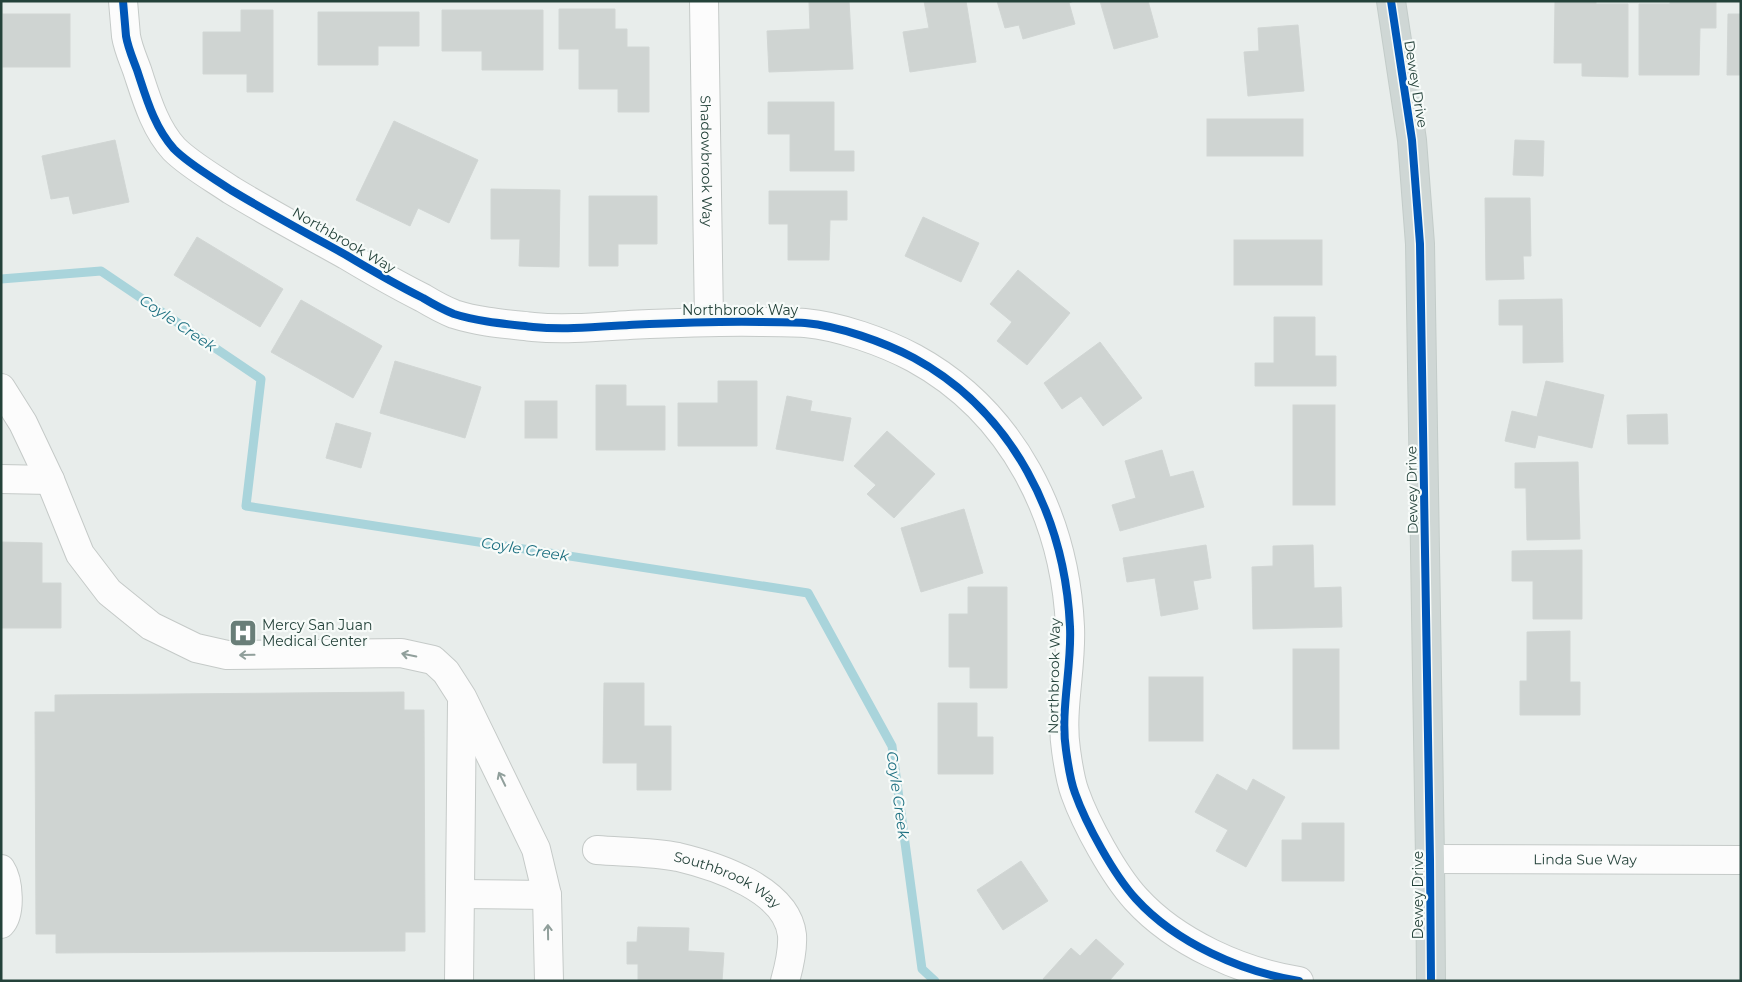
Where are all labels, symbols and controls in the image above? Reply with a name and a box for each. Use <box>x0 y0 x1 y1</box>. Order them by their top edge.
street label: Dewey Drive <box>1400 39 1432 129</box>
street label: Shadowbrook Way <box>696 95 717 227</box>
street label: Northbrook Way <box>289 203 399 277</box>
water label: Coyle Creek <box>136 290 221 356</box>
street label: Northbrook Way <box>682 301 798 319</box>
street label: Dewey Drive <box>1402 446 1422 534</box>
water label: Coyle Creek <box>480 533 571 565</box>
place label: Mercy San Juan Medical Center <box>262 616 373 650</box>
street label: Northbrook Way <box>1044 617 1064 734</box>
hospital icon: Mercy San Juan Medical Center <box>228 618 258 648</box>
one-way arrow <box>239 650 256 660</box>
one-way arrow <box>402 650 418 659</box>
water label: Coyle Creek <box>882 750 914 841</box>
one-way arrow <box>497 772 506 787</box>
street label: Southbrook Way <box>672 847 785 912</box>
street label: Linda Sue Way <box>1533 850 1637 869</box>
street label: Dewey Drive <box>1409 851 1427 939</box>
one-way arrow <box>543 924 553 940</box>

